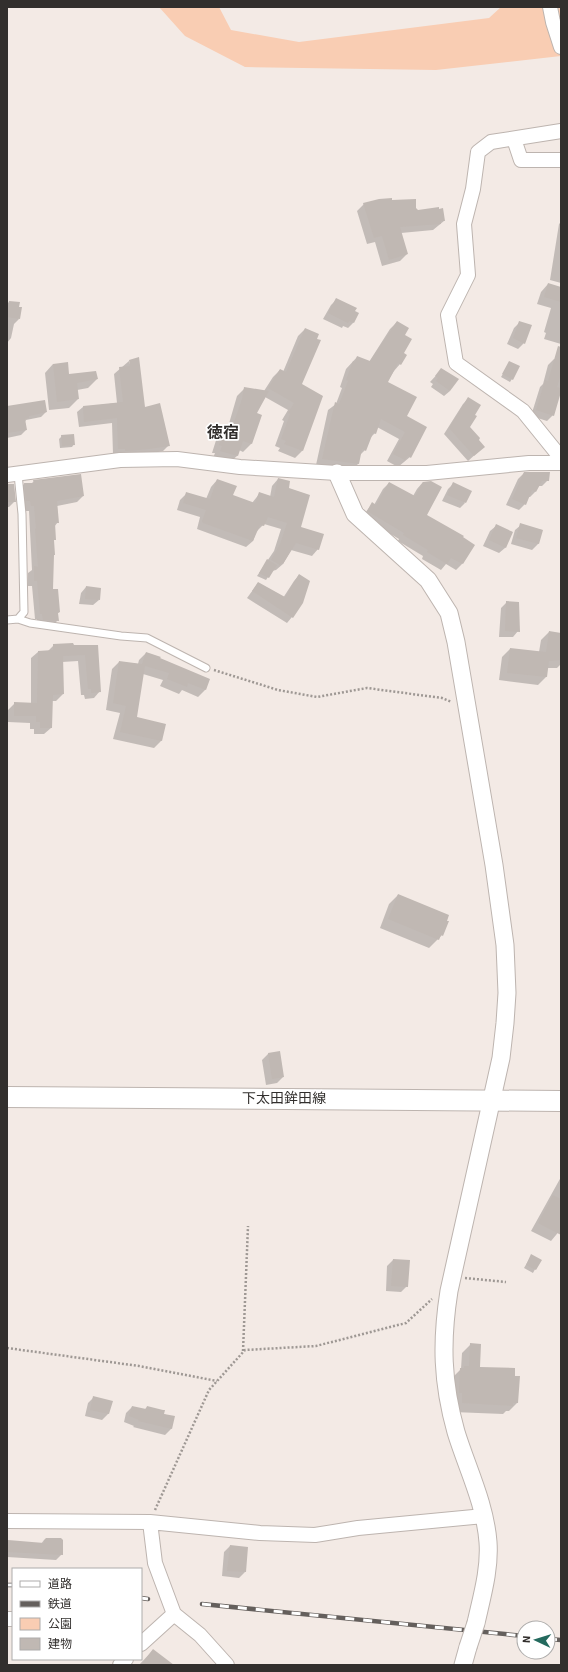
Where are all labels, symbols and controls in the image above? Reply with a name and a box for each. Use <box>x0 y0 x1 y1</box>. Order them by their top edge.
district label: 徳宿 <box>207 422 239 444</box>
street label: 下太田鉾田線 <box>242 1089 326 1109</box>
legend <box>12 1568 142 1660</box>
text: 道路 <box>48 1576 72 1593</box>
text: 鉄道 <box>48 1596 72 1613</box>
text: 公園 <box>48 1616 72 1633</box>
north arrow <box>516 1620 556 1660</box>
text: N <box>519 1635 534 1644</box>
text: 建物 <box>48 1636 72 1653</box>

